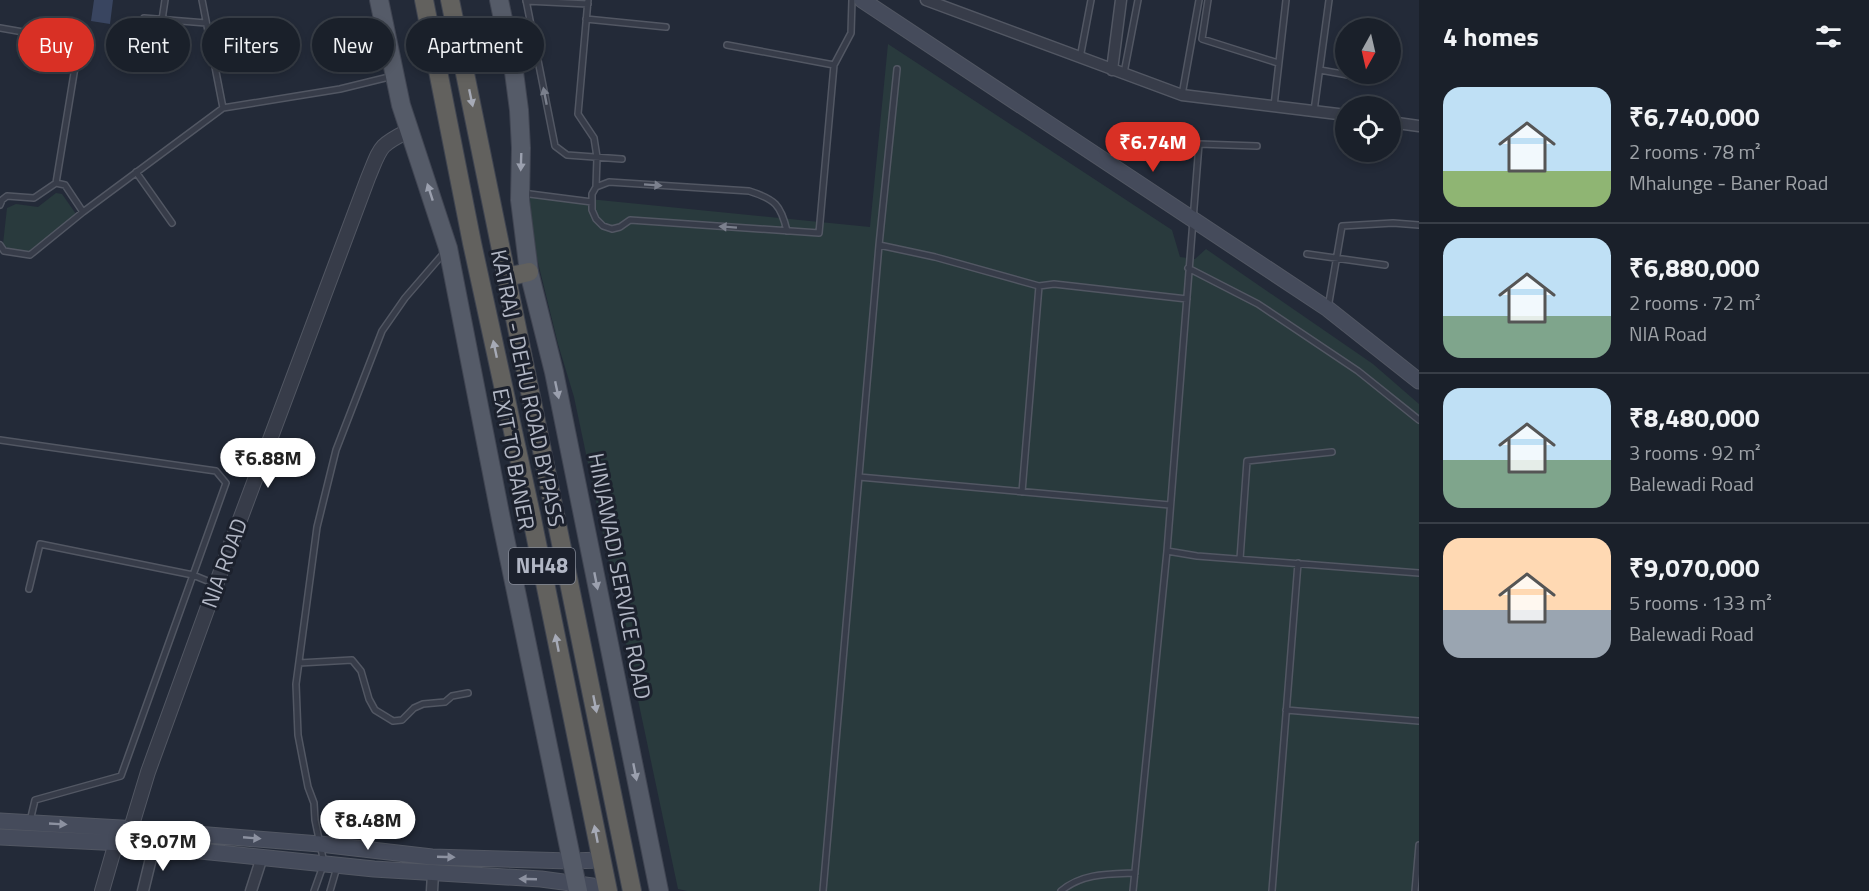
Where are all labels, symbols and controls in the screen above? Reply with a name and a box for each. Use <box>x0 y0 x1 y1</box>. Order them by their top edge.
text: 4 homes <box>1443 17 1539 56</box>
chip: Buy <box>18 18 94 72</box>
chip: Rent <box>106 18 190 72</box>
chip: Filters <box>202 18 300 72</box>
chip: New <box>312 18 394 72</box>
chip: Apartment <box>406 18 544 72</box>
north arrow <box>1335 18 1401 84</box>
map controls <box>1335 18 1401 162</box>
icon: filters <box>1812 20 1845 53</box>
one-way arrow <box>540 86 549 105</box>
one-way arrow <box>466 89 476 108</box>
button: locate <box>1335 96 1401 162</box>
text: ₹6,740,000 <box>1629 97 1759 136</box>
icon: home <box>1491 111 1563 183</box>
pin: ₹6.74M <box>1104 122 1202 173</box>
text: ₹6.74M <box>1119 126 1187 157</box>
text: 2 rooms · 78 m² <box>1629 136 1761 167</box>
one-way arrow <box>516 152 526 171</box>
text: Mhalunge - Baner Road <box>1629 167 1828 198</box>
one-way arrow <box>643 180 662 189</box>
one-way arrow <box>425 183 435 201</box>
one-way arrow <box>719 222 738 232</box>
street label: KATRAJ - DEHU ROAD BYPASS <box>482 246 574 530</box>
text: ₹6,880,000 <box>1629 248 1759 287</box>
icon: home <box>1491 262 1563 334</box>
text: 2 rooms · 72 m² <box>1629 287 1761 318</box>
text: NIA Road <box>1629 318 1707 349</box>
one-way arrow <box>490 340 500 358</box>
one-way arrow <box>553 381 562 400</box>
street label: EXIT TO BANER <box>484 385 544 533</box>
text: ₹8,480,000 <box>1629 398 1759 437</box>
icon: home <box>1491 412 1563 484</box>
text: 3 rooms · 92 m² <box>1629 437 1761 468</box>
pin: ₹6.88M <box>219 438 317 489</box>
text: ₹6.88M <box>234 442 302 473</box>
street label: HINJAWADI SERVICE ROAD <box>579 450 661 702</box>
text: Balewadi Road <box>1629 468 1754 499</box>
street label: NIA ROAD <box>192 513 256 613</box>
road number: NH48 <box>509 548 575 584</box>
text: ₹9,070,000 <box>1629 548 1759 587</box>
icon: home <box>1491 562 1563 634</box>
one-way arrow <box>592 572 602 590</box>
text: 5 rooms · 133 m² <box>1629 587 1772 618</box>
text: Balewadi Road <box>1629 618 1754 649</box>
one-way arrow <box>552 633 561 652</box>
one-way arrow <box>591 695 600 714</box>
one-way arrow <box>631 763 640 782</box>
pin: ₹8.48M <box>319 800 417 851</box>
text: ₹8.48M <box>334 804 402 835</box>
one-way arrow <box>49 820 68 829</box>
pin: ₹9.07M <box>114 821 212 872</box>
one-way arrow <box>591 824 600 843</box>
text: ₹9.07M <box>129 825 197 856</box>
one-way arrow <box>242 833 261 843</box>
one-way arrow <box>436 852 455 862</box>
one-way arrow <box>518 874 537 883</box>

